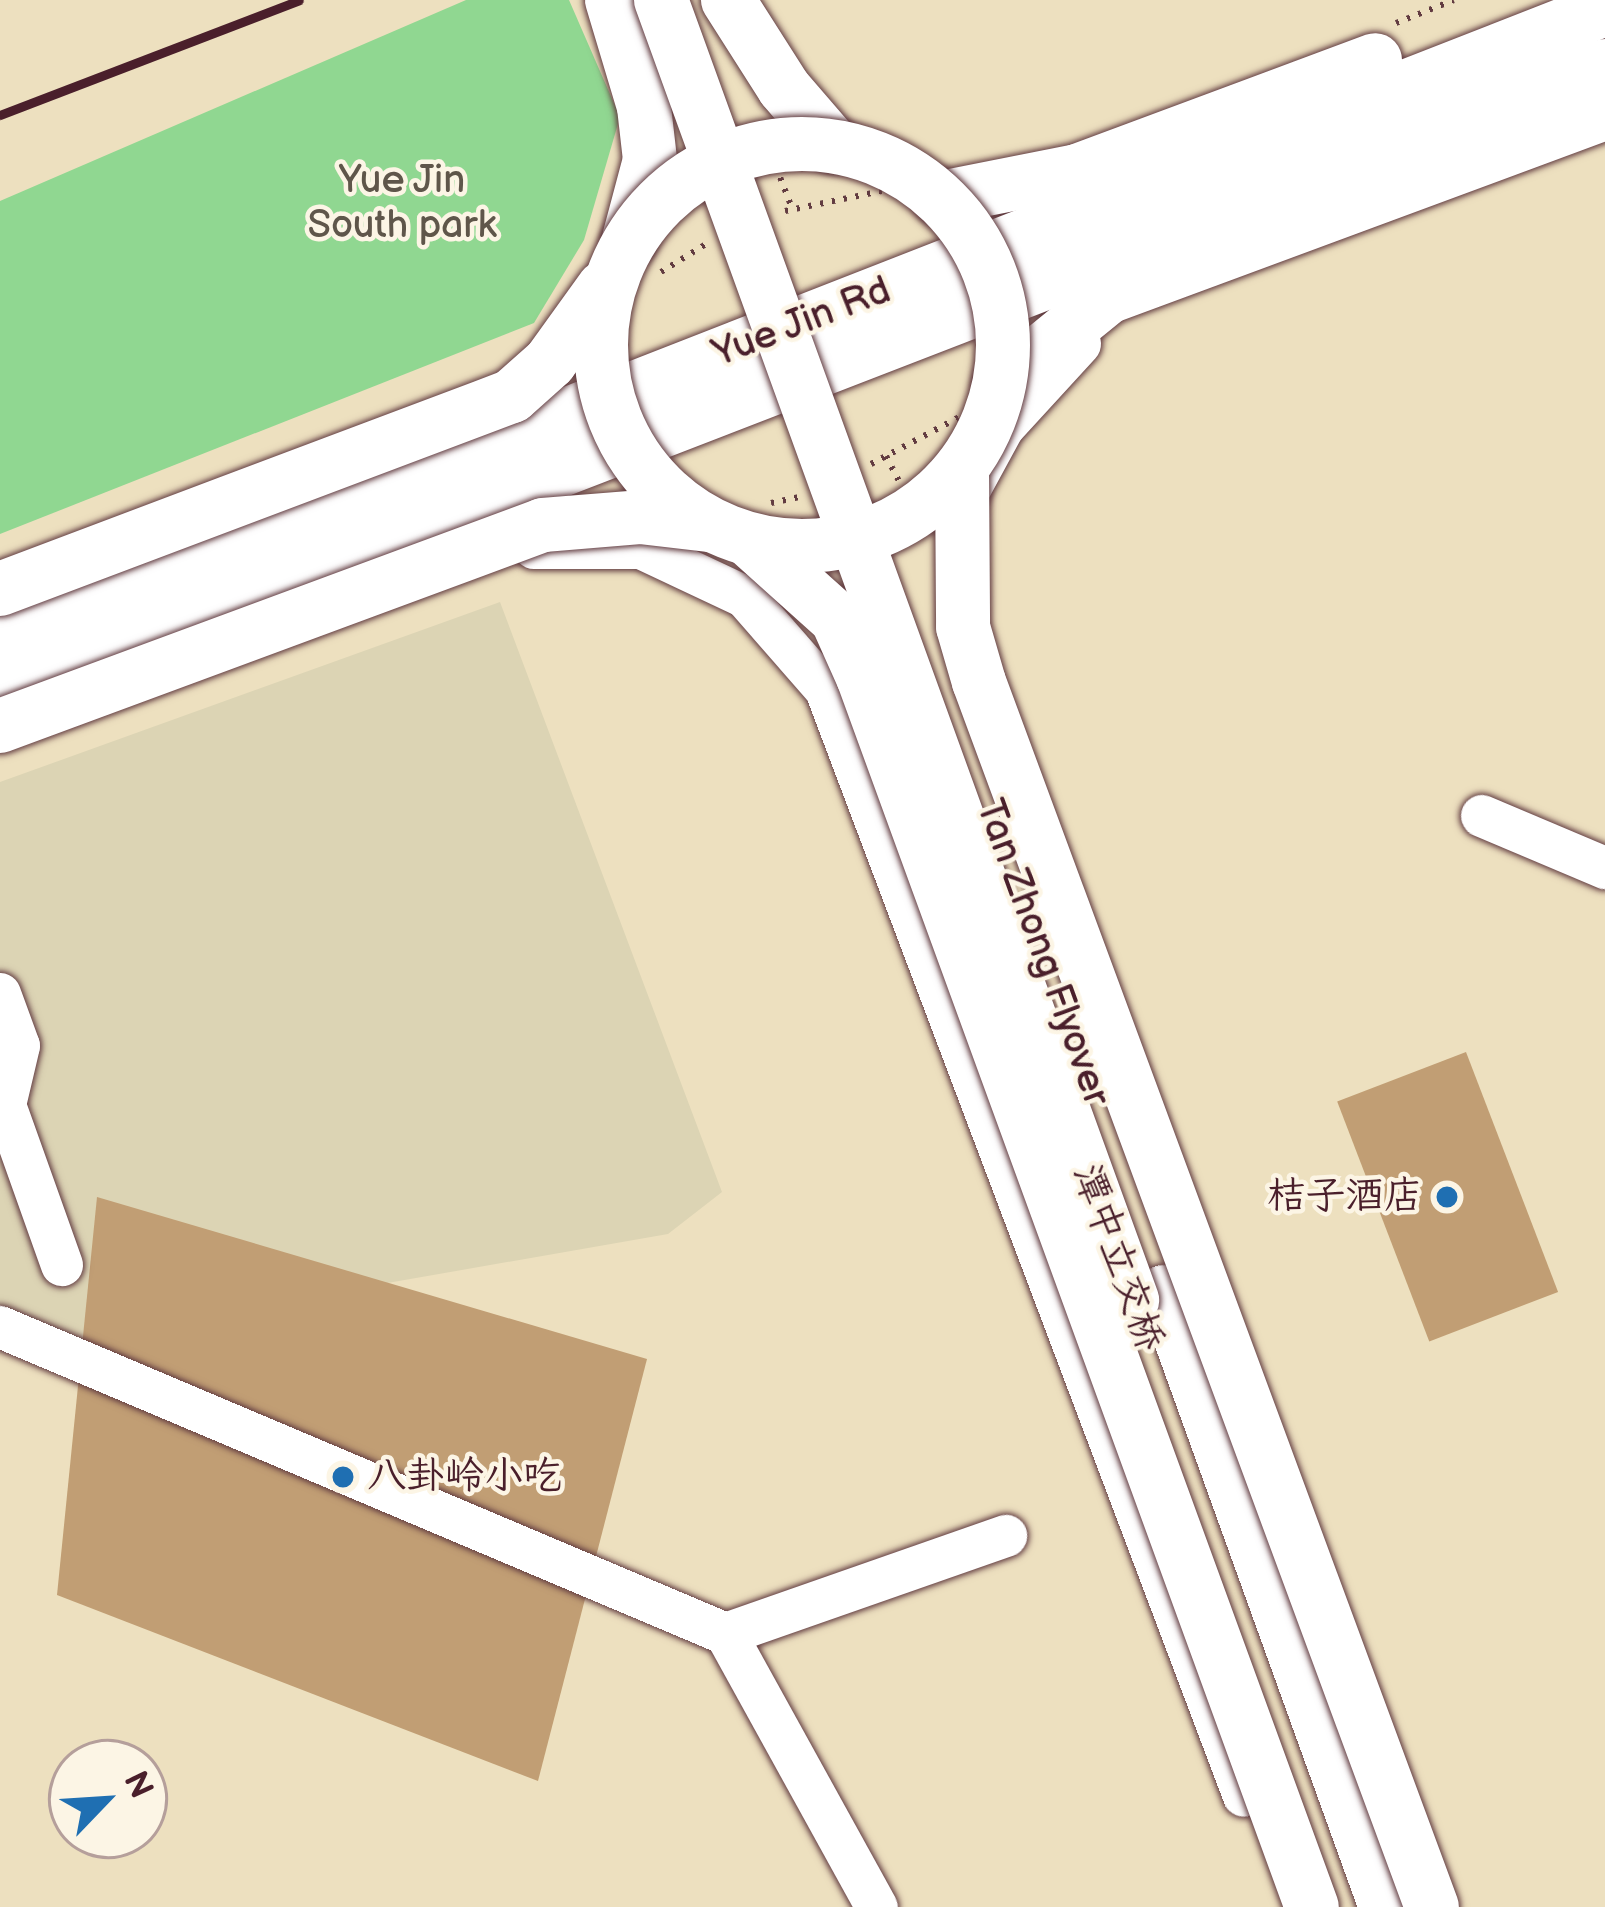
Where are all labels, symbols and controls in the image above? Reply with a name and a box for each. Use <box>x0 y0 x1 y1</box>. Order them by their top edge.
park label: Yue Jin South park <box>307 159 497 250</box>
street label: Yue Jin Rd <box>705 267 899 379</box>
street label: Tan Zhong Flyover <box>965 793 1119 1113</box>
street label: 潭中立交桥 <box>1062 1158 1172 1358</box>
place label: 桔子酒店 <box>1267 1174 1423 1220</box>
marker: 桔子酒店 <box>1434 1184 1460 1210</box>
place label: 八卦岭小吃 <box>367 1454 562 1500</box>
marker: 八卦岭小吃 <box>330 1464 356 1490</box>
north arrow <box>48 1739 168 1859</box>
text: N <box>115 1765 161 1805</box>

